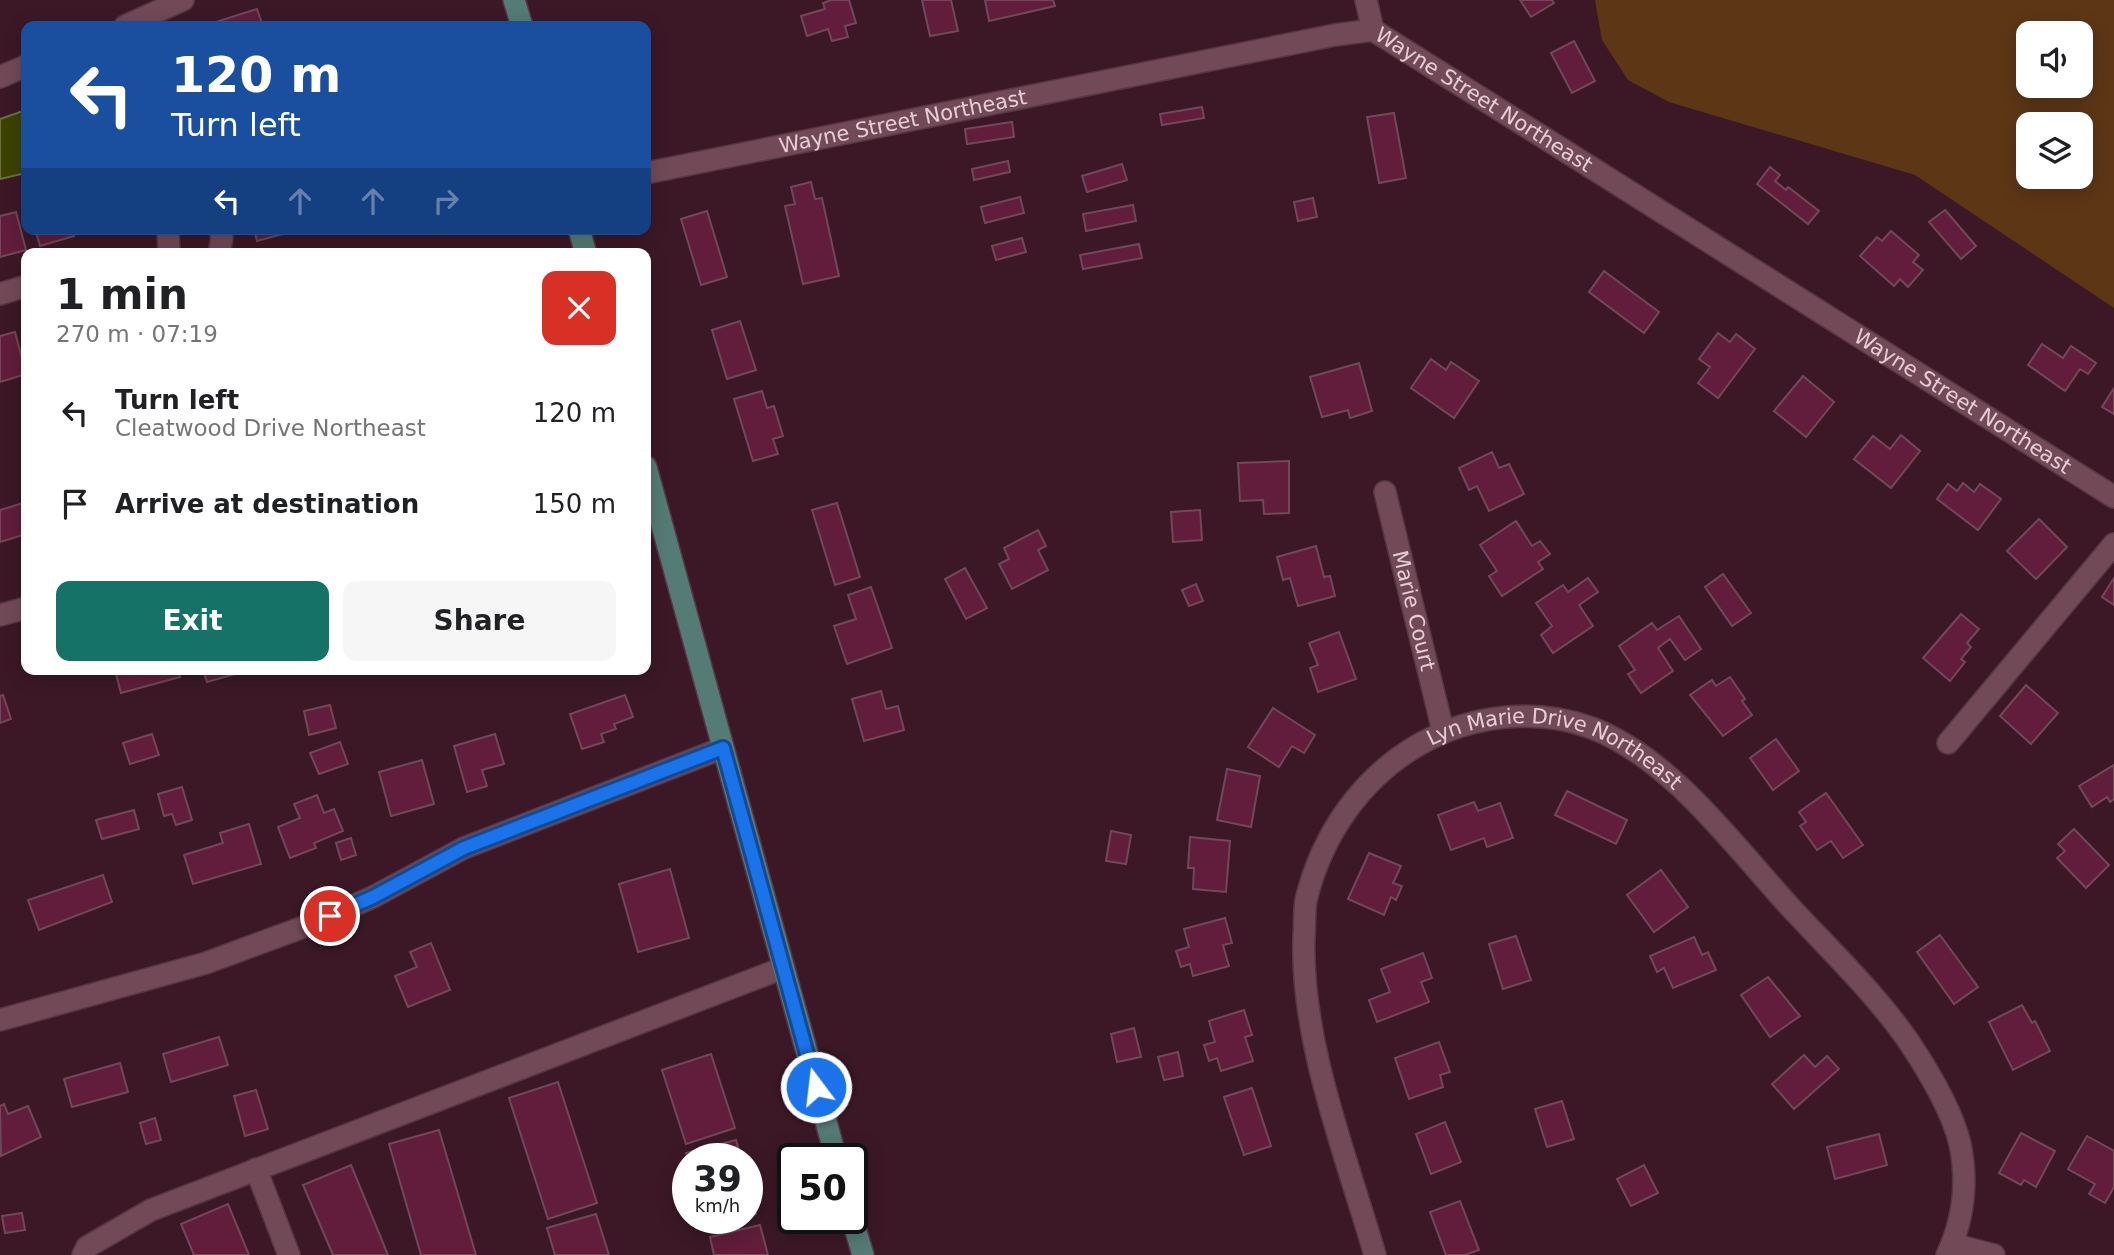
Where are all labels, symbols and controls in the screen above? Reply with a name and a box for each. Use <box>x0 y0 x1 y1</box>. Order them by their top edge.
map controls <box>2016 21 2093 189</box>
button: sound <box>2016 21 2093 98</box>
street label: Wayne Street Northeast <box>1371 23 1597 177</box>
text: 120 m <box>171 47 341 104</box>
icon: left <box>56 49 147 140</box>
street label: Wayne Street Northeast <box>777 85 1029 158</box>
text: Turn left <box>171 106 301 144</box>
button: layers <box>2016 112 2093 189</box>
icon: left <box>208 182 246 220</box>
icon: ahead <box>281 182 319 220</box>
icon: ahead <box>354 182 392 220</box>
icon: right <box>427 182 465 220</box>
text: 1 min <box>56 270 188 319</box>
button: close <box>542 271 616 345</box>
text: 270 m · 07:19 <box>56 321 218 347</box>
street label: Wayne Street Northeast <box>1850 324 2076 479</box>
text: Turn left <box>115 385 239 415</box>
icon: left <box>56 394 94 432</box>
text: 120 m <box>533 398 616 428</box>
text: Cleatwood Drive Northeast <box>115 415 426 441</box>
icon: arrive <box>56 485 94 523</box>
text: Arrive at destination <box>115 489 419 519</box>
text: 150 m <box>533 489 616 519</box>
street label: Marie Court <box>1388 548 1440 673</box>
button: Exit <box>56 581 329 661</box>
button: Share <box>343 581 616 661</box>
street label: Lyn Marie Drive Northeast <box>1423 704 1687 794</box>
pin <box>300 886 360 946</box>
icon: arrive <box>311 897 349 935</box>
position arrow <box>779 1050 853 1124</box>
speed limit sign: 50 <box>777 1143 868 1234</box>
text: 39 <box>693 1159 742 1199</box>
text: km/h <box>695 1195 740 1216</box>

